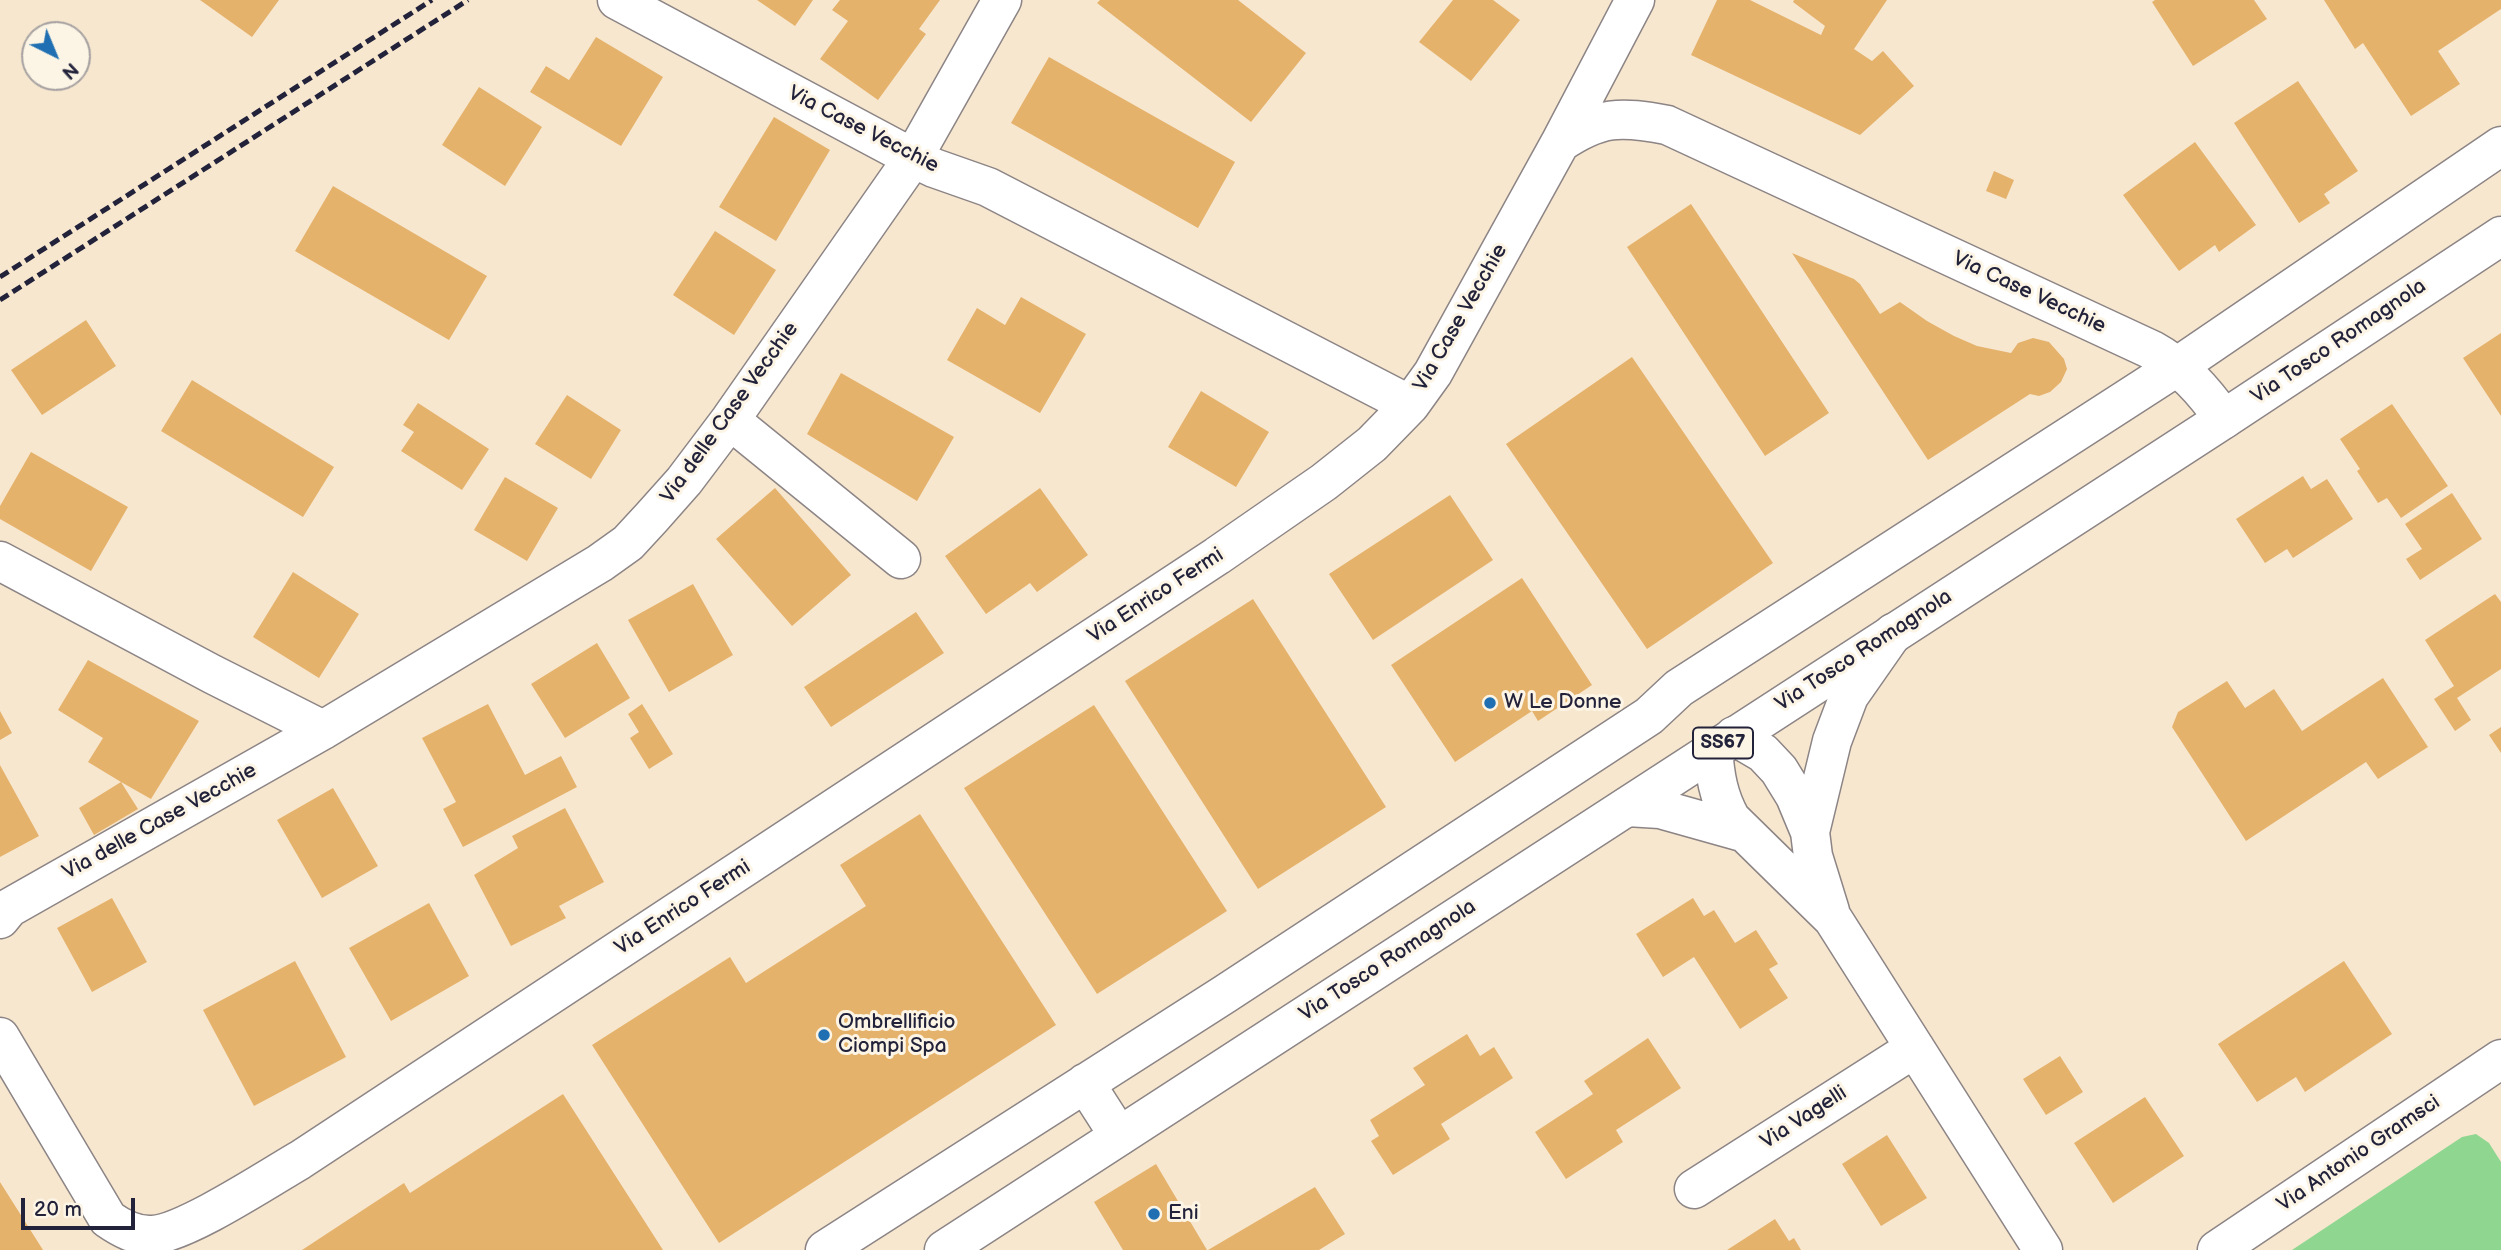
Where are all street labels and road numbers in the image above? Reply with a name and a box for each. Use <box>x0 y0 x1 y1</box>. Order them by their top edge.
street label: Via Case Vecchie <box>783 81 943 179</box>
street label: Via Case Vecchie <box>1409 240 1513 396</box>
street label: Via Case Vecchie <box>1948 247 2110 339</box>
street label: Via Tosco Romagnola <box>2247 274 2431 410</box>
street label: Via delle Case Vecchie <box>656 318 804 508</box>
street label: Via Enrico Fermi <box>1083 543 1229 649</box>
street label: Via Tosco Romagnola <box>1771 585 1957 717</box>
road number: SS67 <box>1693 728 1753 758</box>
street label: Via delle Case Vecchie <box>59 758 261 886</box>
street label: Via Enrico Fermi <box>610 855 756 961</box>
street label: Via Tosco Romagnola <box>1295 895 1481 1027</box>
street label: Via Vagelli <box>1756 1081 1852 1155</box>
street label: Via Antonio Gramsci <box>2273 1090 2445 1218</box>

